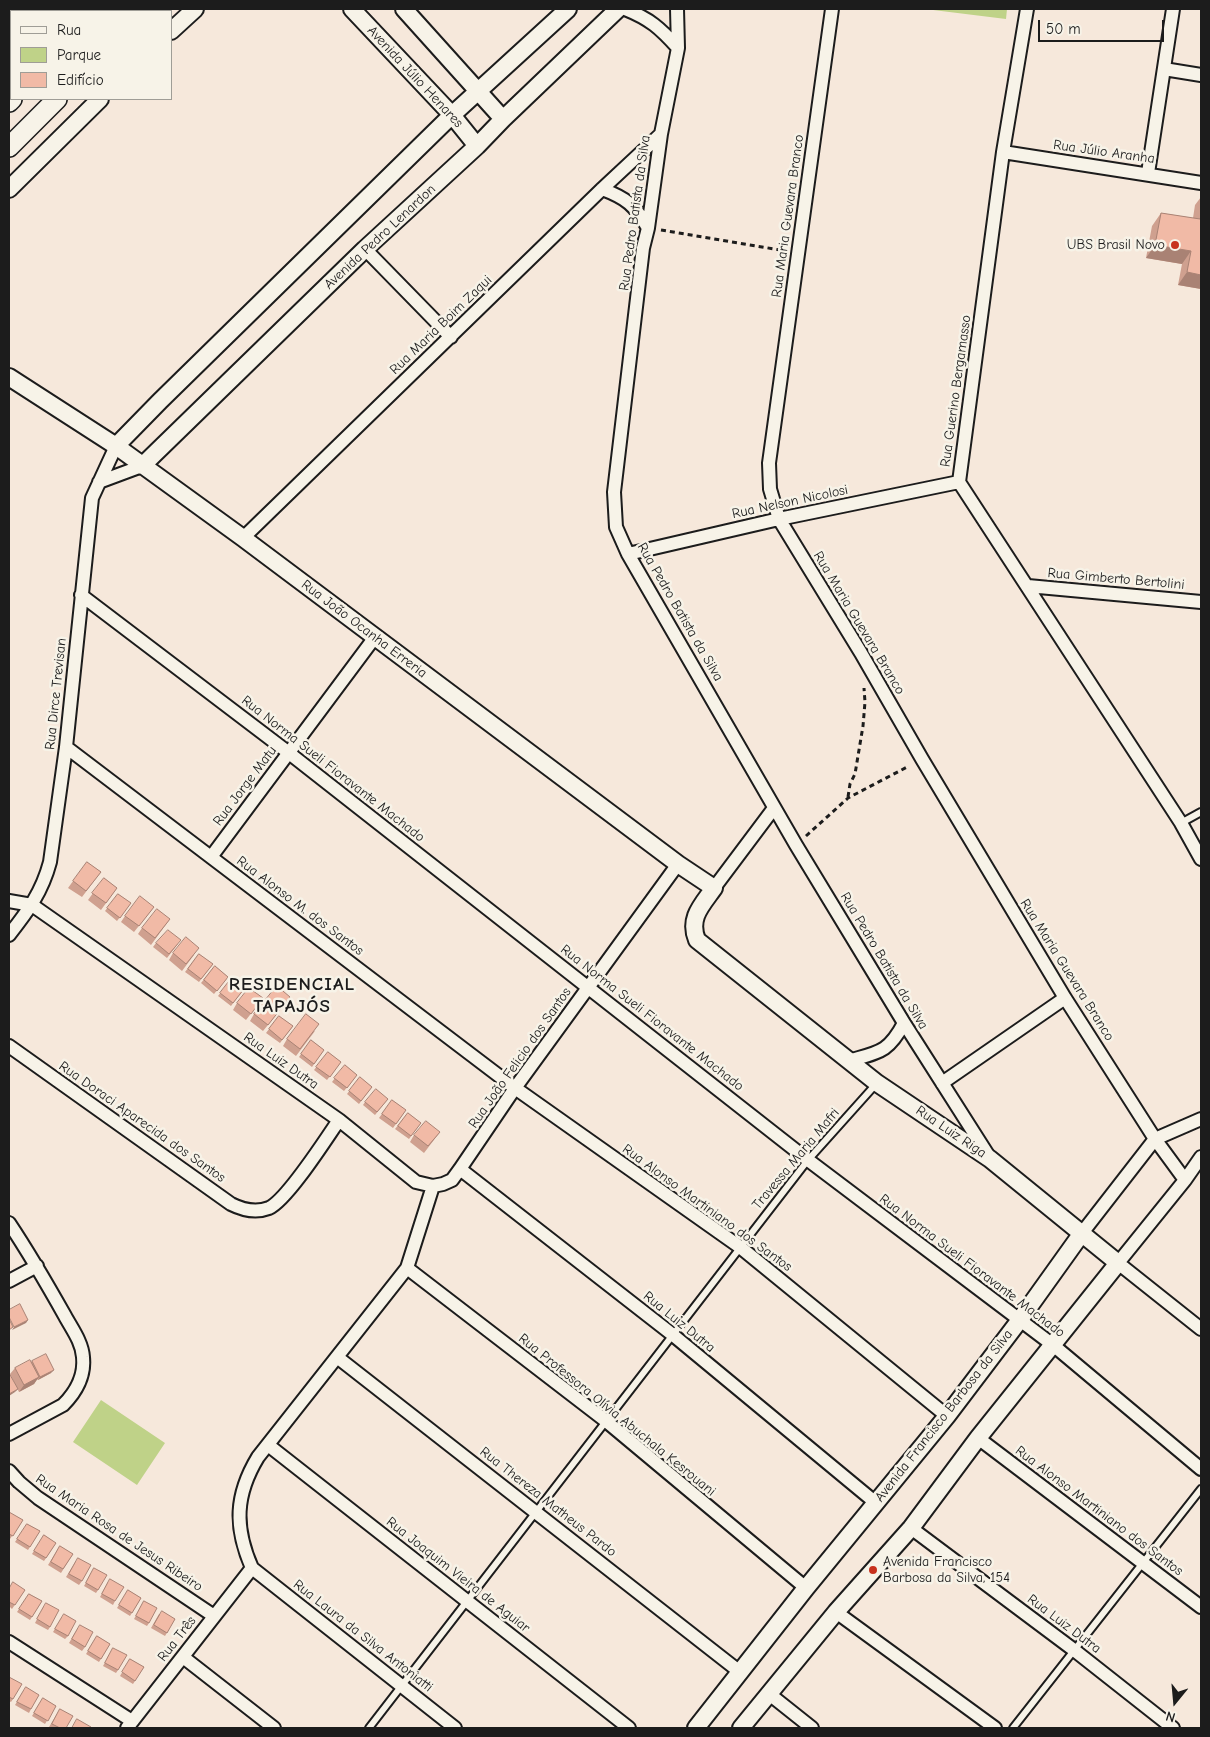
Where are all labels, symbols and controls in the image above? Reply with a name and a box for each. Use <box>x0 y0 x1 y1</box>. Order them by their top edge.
legend <box>10 10 172 100</box>
scale bar <box>1040 10 1166 42</box>
text: 50 m <box>1046 20 1081 38</box>
text: Rua <box>57 21 81 39</box>
street label: Avenida Júlio Henares <box>363 23 467 131</box>
text: Parque <box>57 46 101 64</box>
text: Edifício <box>57 71 104 89</box>
street label: Rua Maria Guevara Branco <box>768 133 808 299</box>
street label: Rua Pedro Batista da Silva <box>616 134 654 292</box>
street label: Rua Júlio Aranha <box>1052 137 1156 167</box>
street label: Avenida Pedro Lenardon <box>321 181 439 293</box>
place label: UBS Brasil Novo <box>1067 237 1165 253</box>
marker: UBS Brasil Novo <box>1169 239 1181 251</box>
street label: Rua Maria Boim Zaqui <box>386 272 496 378</box>
street label: Rua Guerino Bergamasso <box>937 314 975 468</box>
street label: Rua Nelson Nicolosi <box>730 481 850 523</box>
street label: Rua Pedro Batista da Silva <box>633 540 727 684</box>
street label: Rua Maria Guevara Branco <box>809 548 909 698</box>
street label: Rua Gimberto Bertolini <box>1047 565 1185 593</box>
street label: Rua João Ocanha Erreria <box>298 576 430 682</box>
street label: Rua Dirce Trevisan <box>42 637 70 751</box>
street label: Rua Norma Sueli Fioravante Machado <box>238 692 428 846</box>
street label: Rua Jorge Matu <box>210 743 280 829</box>
street label: Rua Alonso M. dos Santos <box>233 853 367 959</box>
street label: Rua Pedro Batista da Silva <box>836 889 932 1033</box>
street label: Rua Maria Guevara Branco <box>1016 896 1118 1044</box>
street label: Rua Norma Sueli Fioravante Machado <box>557 941 747 1095</box>
district label: RESIDENCIAL TAPAJÓS <box>227 974 357 1018</box>
street label: Rua João Felicio dos Santos <box>465 984 575 1132</box>
street label: Rua Luiz Dutra <box>240 1029 322 1093</box>
street label: Rua Doraci Aparecida dos Santos <box>55 1058 229 1186</box>
street label: Rua Luiz Riga <box>913 1102 989 1162</box>
street label: Travessa Maria Mafri <box>749 1105 843 1213</box>
street label: Rua Alonso Martiniano dos Santos <box>619 1141 795 1275</box>
street label: Rua Norma Sueli Fioravante Machado <box>876 1191 1068 1341</box>
street label: Rua Luiz Dutra <box>640 1288 718 1356</box>
street label: Avenida Francisco Barbosa da Silva <box>872 1327 1016 1505</box>
street label: Rua Professora Olívia Abuchala Kesrouani <box>515 1330 719 1500</box>
street label: Rua Alonso Martiniano dos Santos <box>1012 1442 1186 1580</box>
street label: Rua Thereza Matheus Pardo <box>476 1443 620 1561</box>
street label: Rua Maria Rosa de Jesus Ribeiro <box>32 1471 206 1595</box>
street label: Rua Joaquim Vieira de Aguiar <box>383 1514 533 1636</box>
place label: Avenida Francisco Barbosa da Silva, 154 <box>883 1554 1010 1586</box>
marker: Avenida Francisco Barbosa da Silva, 154 <box>867 1564 879 1576</box>
street label: Rua Laura da Silva Antoniatti <box>290 1576 436 1696</box>
street label: Rua Luiz Dutra <box>1024 1591 1104 1657</box>
street label: Rua Três <box>154 1613 200 1665</box>
north arrow <box>1150 1677 1200 1727</box>
text: N <box>1164 1707 1177 1726</box>

